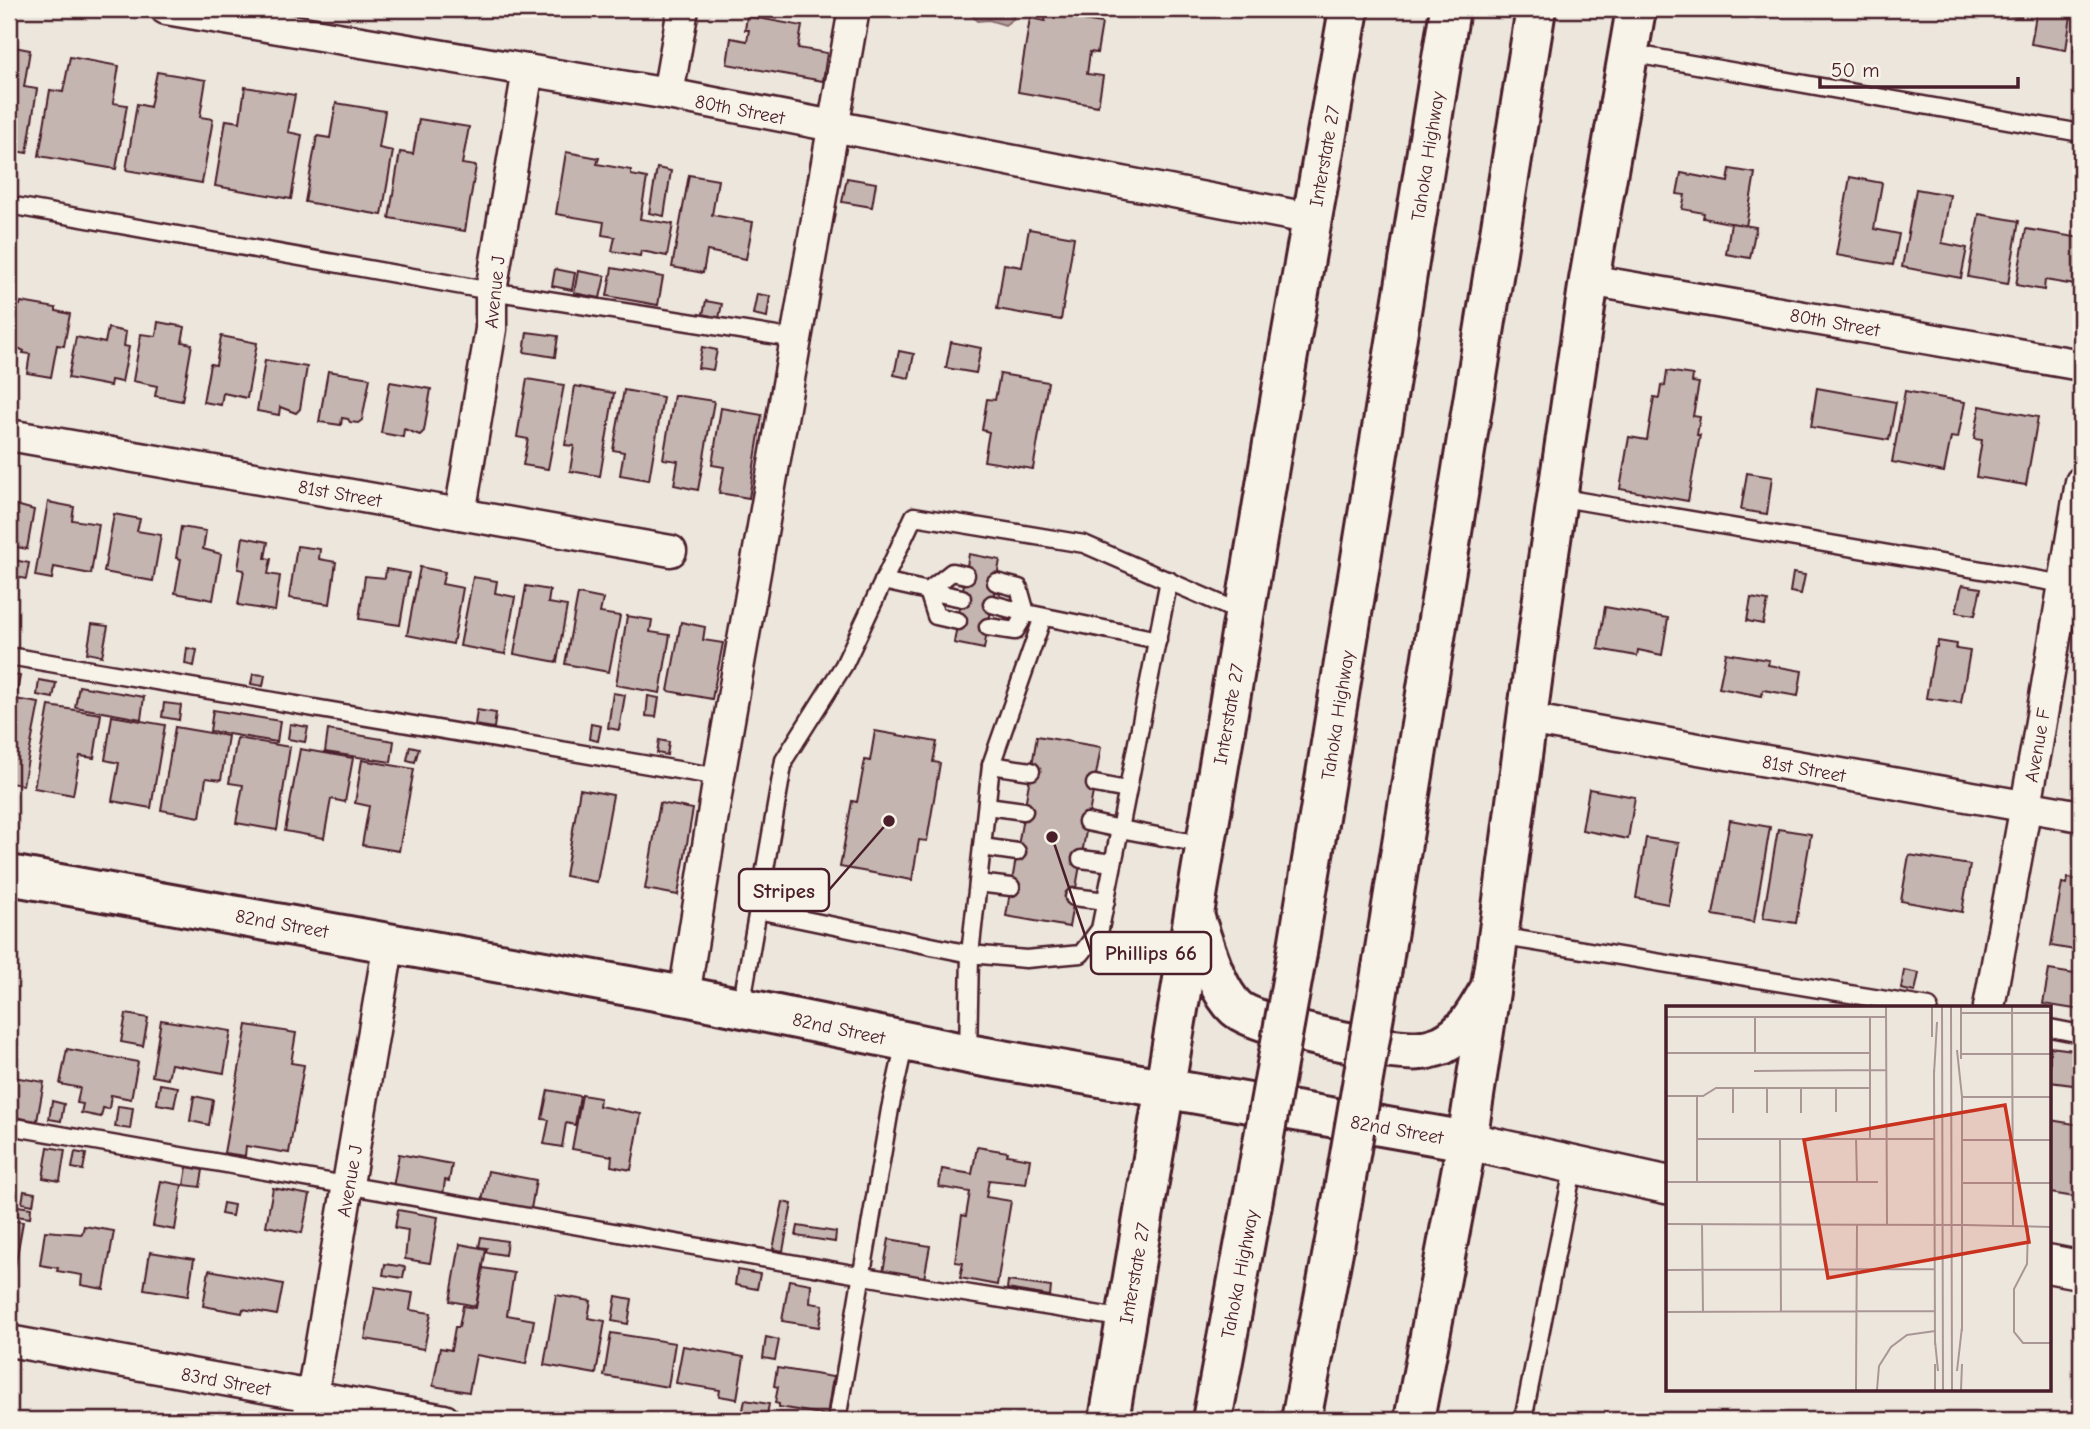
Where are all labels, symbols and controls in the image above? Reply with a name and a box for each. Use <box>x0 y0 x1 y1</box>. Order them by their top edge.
scale bar <box>1820 46 2018 90</box>
text: 50 m <box>1831 58 1880 82</box>
street label: Tahoka Highway <box>1407 89 1449 222</box>
street label: 80th Street <box>693 91 787 130</box>
street label: Interstate 27 <box>1305 104 1345 208</box>
street label: Avenue J <box>480 254 510 330</box>
street label: 80th Street <box>1788 304 1882 342</box>
street label: 81st Street <box>296 476 384 512</box>
street label: Tahoka Highway <box>1317 648 1359 781</box>
street label: Interstate 27 <box>1209 662 1249 766</box>
street label: Avenue F <box>2021 706 2055 784</box>
street label: 81st Street <box>1760 751 1848 787</box>
callout: Stripes <box>739 869 829 911</box>
text: Stripes <box>753 879 815 903</box>
street label: 82nd Street <box>234 905 331 943</box>
callout: Phillips 66 <box>1091 932 1211 974</box>
text: Phillips 66 <box>1105 941 1197 965</box>
inset map <box>1666 1006 2052 1390</box>
street label: 82nd Street <box>790 1008 888 1050</box>
street label: 82nd Street <box>1349 1111 1446 1149</box>
street label: Avenue J <box>333 1143 367 1219</box>
street label: Tahoka Highway <box>1217 1207 1263 1340</box>
street label: Interstate 27 <box>1115 1221 1155 1325</box>
street label: 83rd Street <box>179 1363 273 1401</box>

